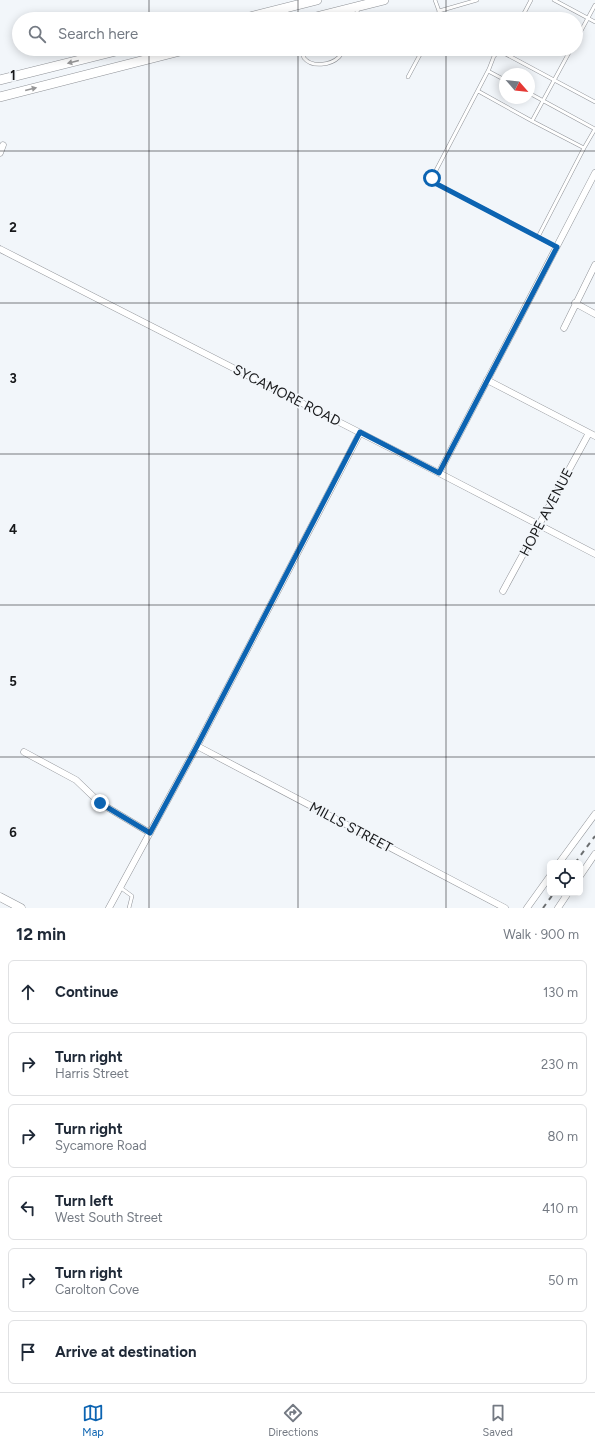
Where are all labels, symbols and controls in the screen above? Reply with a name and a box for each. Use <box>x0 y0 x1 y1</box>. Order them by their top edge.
search box <box>12 12 583 56</box>
icon: search <box>26 23 48 45</box>
text: Search here <box>58 25 138 43</box>
one-way arrow <box>67 59 79 65</box>
text: 1 <box>10 68 16 83</box>
north arrow <box>499 68 535 104</box>
one-way arrow <box>25 86 37 92</box>
route start <box>423 169 441 187</box>
text: 2 <box>9 220 17 235</box>
street label: SYCAMORE ROAD <box>230 361 343 430</box>
text: 3 <box>9 371 17 386</box>
street label: HOPE AVENUE <box>516 465 577 559</box>
text: 4 <box>9 522 17 537</box>
text: 5 <box>9 674 17 689</box>
route end <box>91 794 109 812</box>
street label: MILLS STREET <box>306 798 395 857</box>
text: 6 <box>9 825 17 840</box>
map controls <box>547 860 583 896</box>
button: locate <box>547 860 583 896</box>
text: 12 min <box>16 924 66 944</box>
text: Walk · 900 m <box>503 927 579 942</box>
icon: ahead <box>17 981 39 1003</box>
text: Continue <box>55 983 118 1001</box>
text: 130 m <box>543 985 578 1000</box>
text: Turn right <box>55 1048 123 1066</box>
icon: right <box>17 1053 39 1075</box>
text: 230 m <box>541 1057 578 1072</box>
text: Harris Street <box>55 1066 129 1081</box>
text: Turn right <box>55 1120 123 1138</box>
icon: right <box>17 1125 39 1147</box>
text: 80 m <box>547 1129 578 1144</box>
text: Sycamore Road <box>55 1138 147 1153</box>
text: Turn left <box>55 1192 113 1210</box>
icon: left <box>17 1197 39 1219</box>
text: 410 m <box>542 1201 578 1216</box>
text: West South Street <box>55 1210 163 1225</box>
text: Turn right <box>55 1264 123 1282</box>
icon: right <box>17 1269 39 1291</box>
text: 50 m <box>548 1273 578 1288</box>
text: Carolton Cove <box>55 1282 139 1297</box>
icon: arrive <box>17 1341 39 1363</box>
text: Arrive at destination <box>55 1343 196 1361</box>
tab: Map <box>82 1402 104 1439</box>
tab: Directions <box>268 1402 318 1439</box>
tab: Saved <box>483 1402 513 1439</box>

